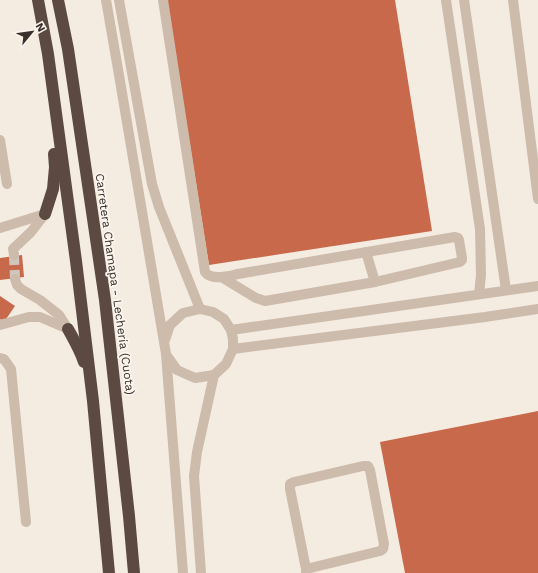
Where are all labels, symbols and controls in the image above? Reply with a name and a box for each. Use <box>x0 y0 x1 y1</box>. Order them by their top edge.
north arrow <box>12 12 52 52</box>
text: N <box>33 21 48 34</box>
street label: Carretera Chamapa - Lechería (Cuota) <box>93 172 137 396</box>

